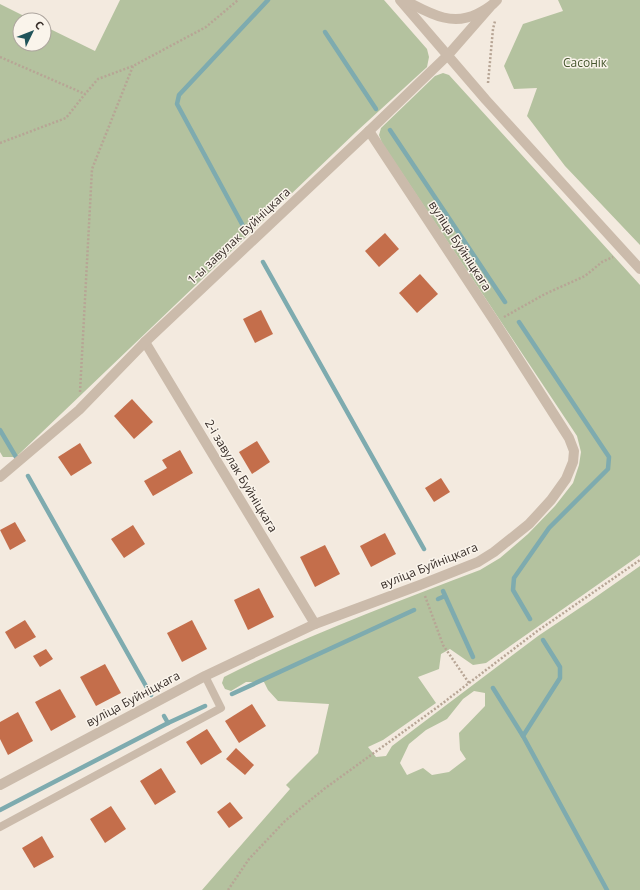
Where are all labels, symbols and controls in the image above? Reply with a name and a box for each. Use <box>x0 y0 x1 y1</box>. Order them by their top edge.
north arrow <box>12 12 52 52</box>
text: С <box>32 17 48 33</box>
park label: Сасонік <box>563 54 608 71</box>
street label: 1-ы завулак Буйніцкага <box>183 183 294 288</box>
street label: вуліца Буйніцкага <box>425 198 496 294</box>
street label: 2-і завулак Буйніцкага <box>201 416 282 535</box>
street label: вуліца Буйніцкага <box>377 538 480 593</box>
street label: вуліца Буйніцкага <box>83 667 183 730</box>

